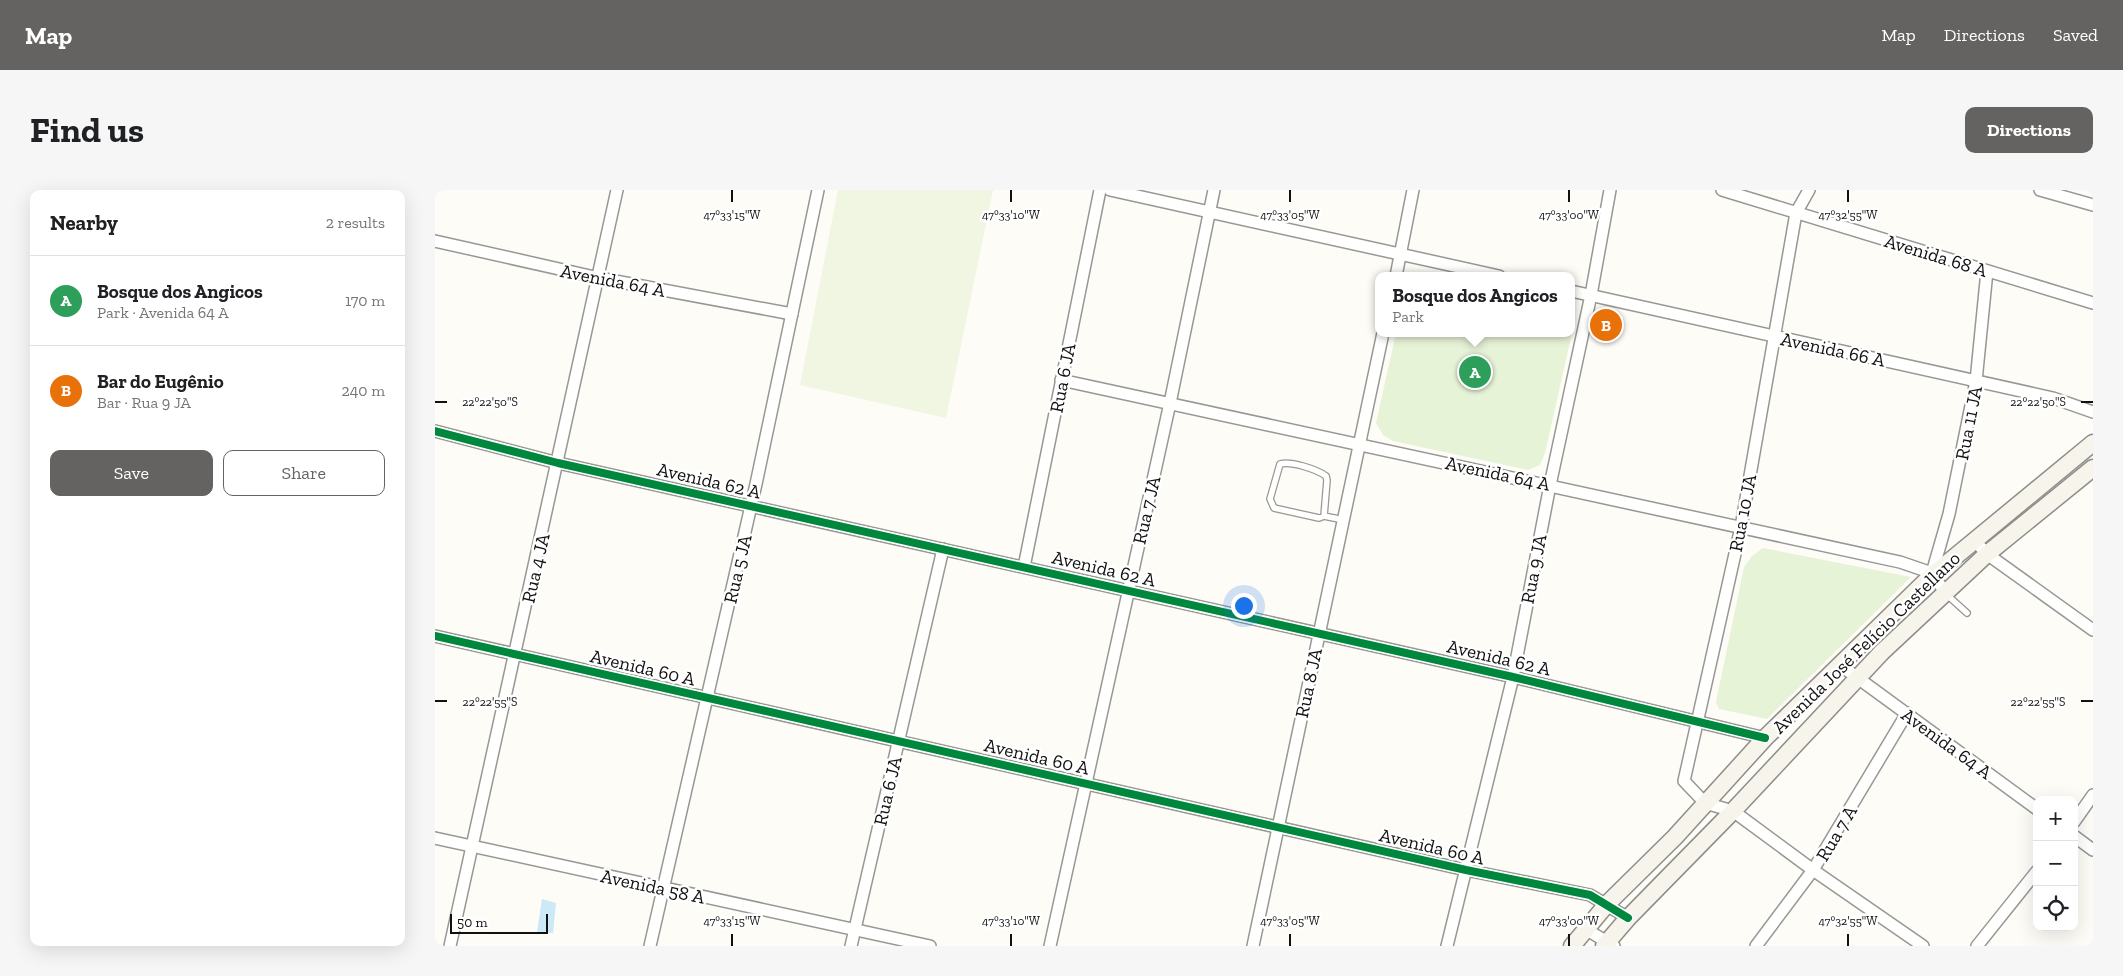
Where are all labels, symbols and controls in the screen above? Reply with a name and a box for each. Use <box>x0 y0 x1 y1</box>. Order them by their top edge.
text: Map <box>25 21 72 50</box>
text: Map <box>1881 24 1916 46</box>
text: Directions <box>1944 24 2025 46</box>
text: Saved <box>2053 24 2098 46</box>
button: Directions <box>1965 107 2093 153</box>
text: Find us <box>30 109 144 151</box>
text: 47°33'15"W <box>703 208 761 222</box>
text: 47°33'10"W <box>982 208 1041 222</box>
text: 47°33'05"W <box>1260 208 1320 222</box>
text: 47°33'00"W <box>1539 208 1600 222</box>
text: 47°32'55"W <box>1819 208 1878 222</box>
text: Nearby <box>50 210 118 235</box>
text: 2 results <box>326 213 385 232</box>
street label: Avenida 68 A <box>1882 229 1991 282</box>
street label: Avenida 64 A <box>559 259 668 302</box>
popup <box>1375 272 1575 337</box>
text: Bosque dos Angicos <box>97 280 263 303</box>
text: Bosque dos Angicos <box>1392 284 1558 307</box>
text: A <box>61 291 72 310</box>
text: 170 m <box>345 291 385 310</box>
text: Park · Avenida 64 A <box>97 303 229 322</box>
pin: B <box>1590 306 1622 344</box>
text: Park <box>1392 307 1424 326</box>
street label: Avenida 66 A <box>1779 327 1888 372</box>
street label: Rua 6 JA <box>1044 341 1081 415</box>
pin: A <box>1459 353 1491 391</box>
text: Bar do Eugênio <box>97 370 224 393</box>
text: B <box>61 381 71 400</box>
text: 240 m <box>341 381 385 400</box>
street label: Rua 11 JA <box>1950 384 1987 462</box>
text: Bar · Rua 9 JA <box>97 393 191 412</box>
text: 22°22'50"S <box>462 395 518 409</box>
text: 22°22'50"S <box>2010 395 2066 409</box>
button: Save <box>50 450 213 496</box>
button: Share <box>223 450 385 496</box>
street label: Avenida 64 A <box>1444 451 1553 496</box>
street label: Avenida 62 A <box>655 457 764 504</box>
street label: Rua 10 JA <box>1724 472 1761 554</box>
street label: Rua 7 JA <box>1128 473 1166 546</box>
street label: Rua 4 JA <box>516 531 555 605</box>
street label: Rua 5 JA <box>718 532 757 606</box>
street label: Rua 9 JA <box>1515 532 1552 606</box>
street label: Avenida 62 A <box>1050 545 1159 592</box>
street label: Avenida José Felício Castellano <box>1768 546 1965 738</box>
your location <box>1231 593 1257 619</box>
street label: Avenida 62 A <box>1445 634 1554 681</box>
street label: Avenida 60 A <box>588 644 698 691</box>
street label: Rua 8 JA <box>1290 646 1327 720</box>
text: 22°22'55"S <box>463 695 517 709</box>
text: 22°22'55"S <box>2011 695 2065 709</box>
street label: Avenida 64 A <box>1897 703 1997 784</box>
street label: Avenida 60 A <box>982 733 1092 780</box>
street label: Rua 6 JA <box>868 754 907 828</box>
map controls <box>2033 796 2078 931</box>
button: + <box>2033 796 2078 841</box>
street label: Rua 7 A <box>1811 801 1862 865</box>
street label: Avenida 60 A <box>1377 823 1487 870</box>
button: − <box>2033 841 2078 886</box>
street label: Avenida 58 A <box>599 864 708 909</box>
button: locate <box>2033 886 2078 931</box>
scale bar <box>450 911 547 934</box>
text: 50 m <box>457 914 488 931</box>
text: 47°33'15"W <box>703 914 761 928</box>
text: 47°33'10"W <box>982 914 1041 928</box>
text: 47°33'05"W <box>1260 914 1320 928</box>
text: 47°33'00"W <box>1539 914 1600 928</box>
text: 47°32'55"W <box>1819 914 1878 928</box>

